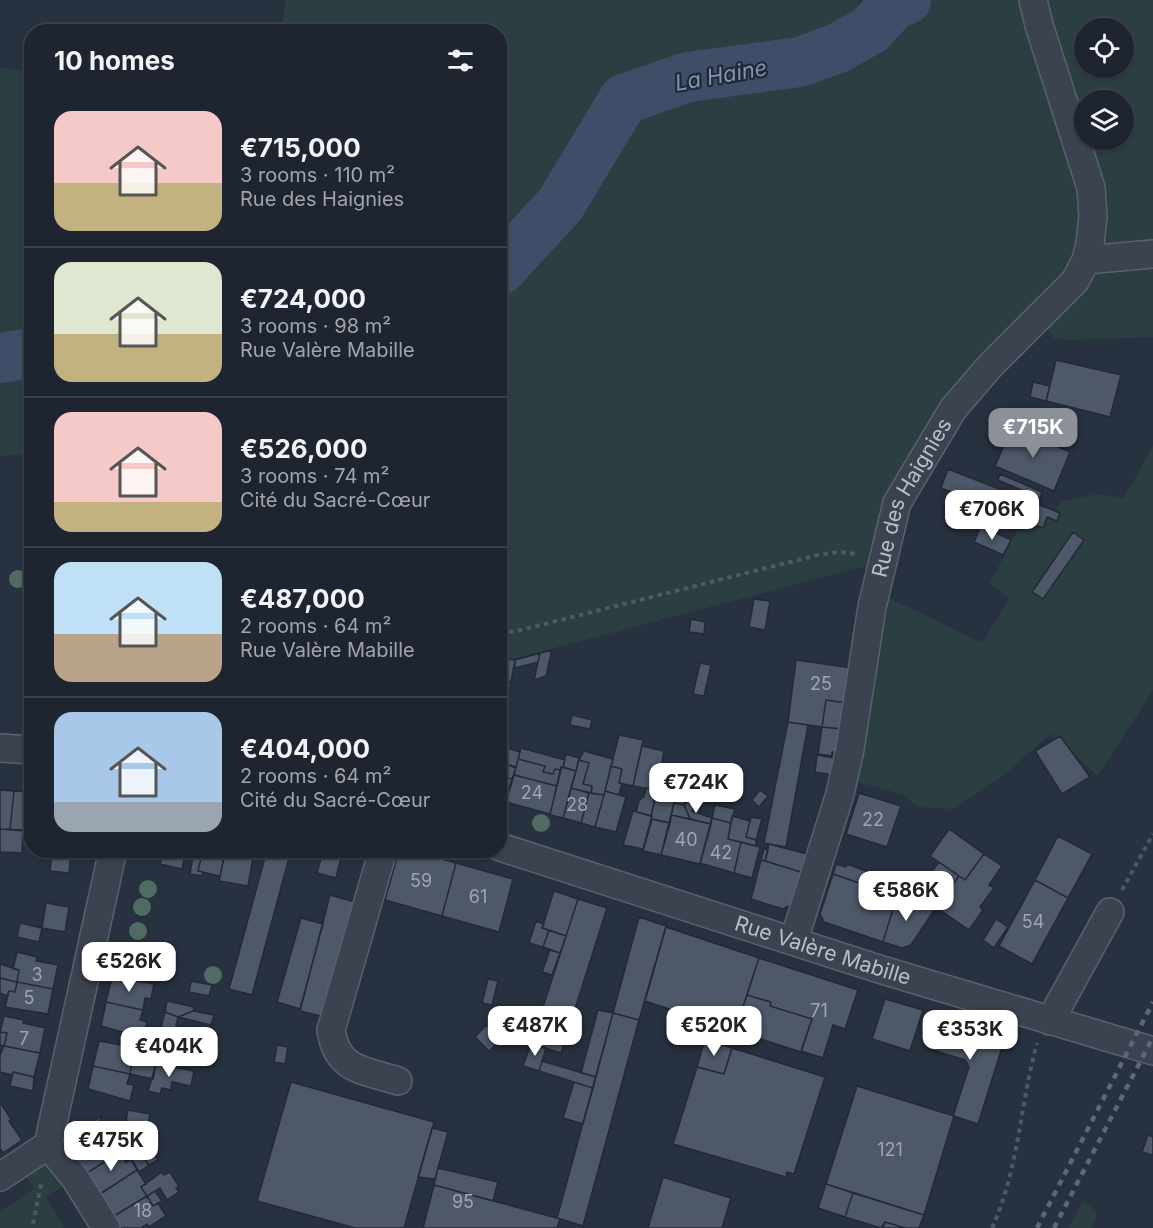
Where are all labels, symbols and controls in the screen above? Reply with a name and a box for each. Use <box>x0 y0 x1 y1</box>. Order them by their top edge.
map controls <box>1074 18 1134 150</box>
button: locate <box>1074 18 1134 78</box>
icon: filters <box>444 44 477 77</box>
text: 10 homes <box>54 45 175 76</box>
water label: La Haine <box>673 54 769 96</box>
button: layers <box>1074 90 1134 150</box>
text: €715,000 <box>240 132 361 163</box>
icon: home <box>102 135 174 207</box>
text: 3 rooms · 110 m² <box>240 163 395 187</box>
text: Rue des Haignies <box>240 187 404 211</box>
text: €724,000 <box>240 283 366 314</box>
icon: home <box>102 286 174 358</box>
text: 3 rooms · 98 m² <box>240 314 391 338</box>
text: Rue Valère Mabille <box>240 338 415 362</box>
pin: €715K <box>991 408 1075 459</box>
street label: Rue des Haignies <box>867 414 957 580</box>
text: €715K <box>1002 415 1064 439</box>
text: €526,000 <box>240 433 367 464</box>
icon: home <box>102 436 174 508</box>
text: 3 rooms · 74 m² <box>240 464 389 488</box>
text: Cité du Sacré-Cœur <box>240 488 430 512</box>
pin: €706K <box>950 490 1034 541</box>
text: €706K <box>959 497 1025 521</box>
text: €487,000 <box>240 583 365 614</box>
icon: home <box>102 586 174 658</box>
text: 2 rooms · 64 m² <box>240 614 391 638</box>
text: Rue Valère Mabille <box>240 638 415 662</box>
house number: 25 <box>810 673 832 694</box>
text: €404,000 <box>240 733 370 764</box>
icon: home <box>102 736 174 808</box>
pin: €724K <box>654 763 738 814</box>
text: 2 rooms · 64 m² <box>240 764 391 788</box>
text: €724K <box>663 770 729 794</box>
house number: 24 <box>521 782 543 803</box>
text: Cité du Sacré-Cœur <box>240 788 430 812</box>
house number: 28 <box>566 794 588 815</box>
house number: 22 <box>862 809 884 830</box>
house number: 40 <box>675 829 697 850</box>
house number: 42 <box>710 842 732 863</box>
house number: 59 <box>410 870 432 891</box>
pin: €586K <box>864 871 948 922</box>
text: €586K <box>873 878 939 902</box>
house number: 61 <box>469 886 487 907</box>
street label: Rue Valère Mabille <box>732 910 914 990</box>
house number: 54 <box>1022 911 1044 932</box>
pin: €526K <box>87 942 171 993</box>
text: €526K <box>96 949 162 973</box>
house number: 3 <box>31 964 43 985</box>
house number: 5 <box>24 987 34 1008</box>
house number: 71 <box>810 1000 828 1021</box>
pin: €487K <box>493 1006 577 1057</box>
pin: €520K <box>672 1006 756 1057</box>
pin: €353K <box>928 1010 1012 1061</box>
text: €487K <box>502 1013 568 1037</box>
text: €520K <box>681 1013 747 1037</box>
text: €353K <box>937 1017 1003 1041</box>
pin: €404K <box>127 1027 211 1078</box>
house number: 7 <box>19 1028 29 1049</box>
text: €404K <box>135 1034 203 1058</box>
pin: €475K <box>69 1121 153 1172</box>
text: €475K <box>78 1128 144 1152</box>
house number: 121 <box>877 1139 903 1160</box>
house number: 95 <box>452 1191 474 1212</box>
house number: 18 <box>134 1200 152 1221</box>

